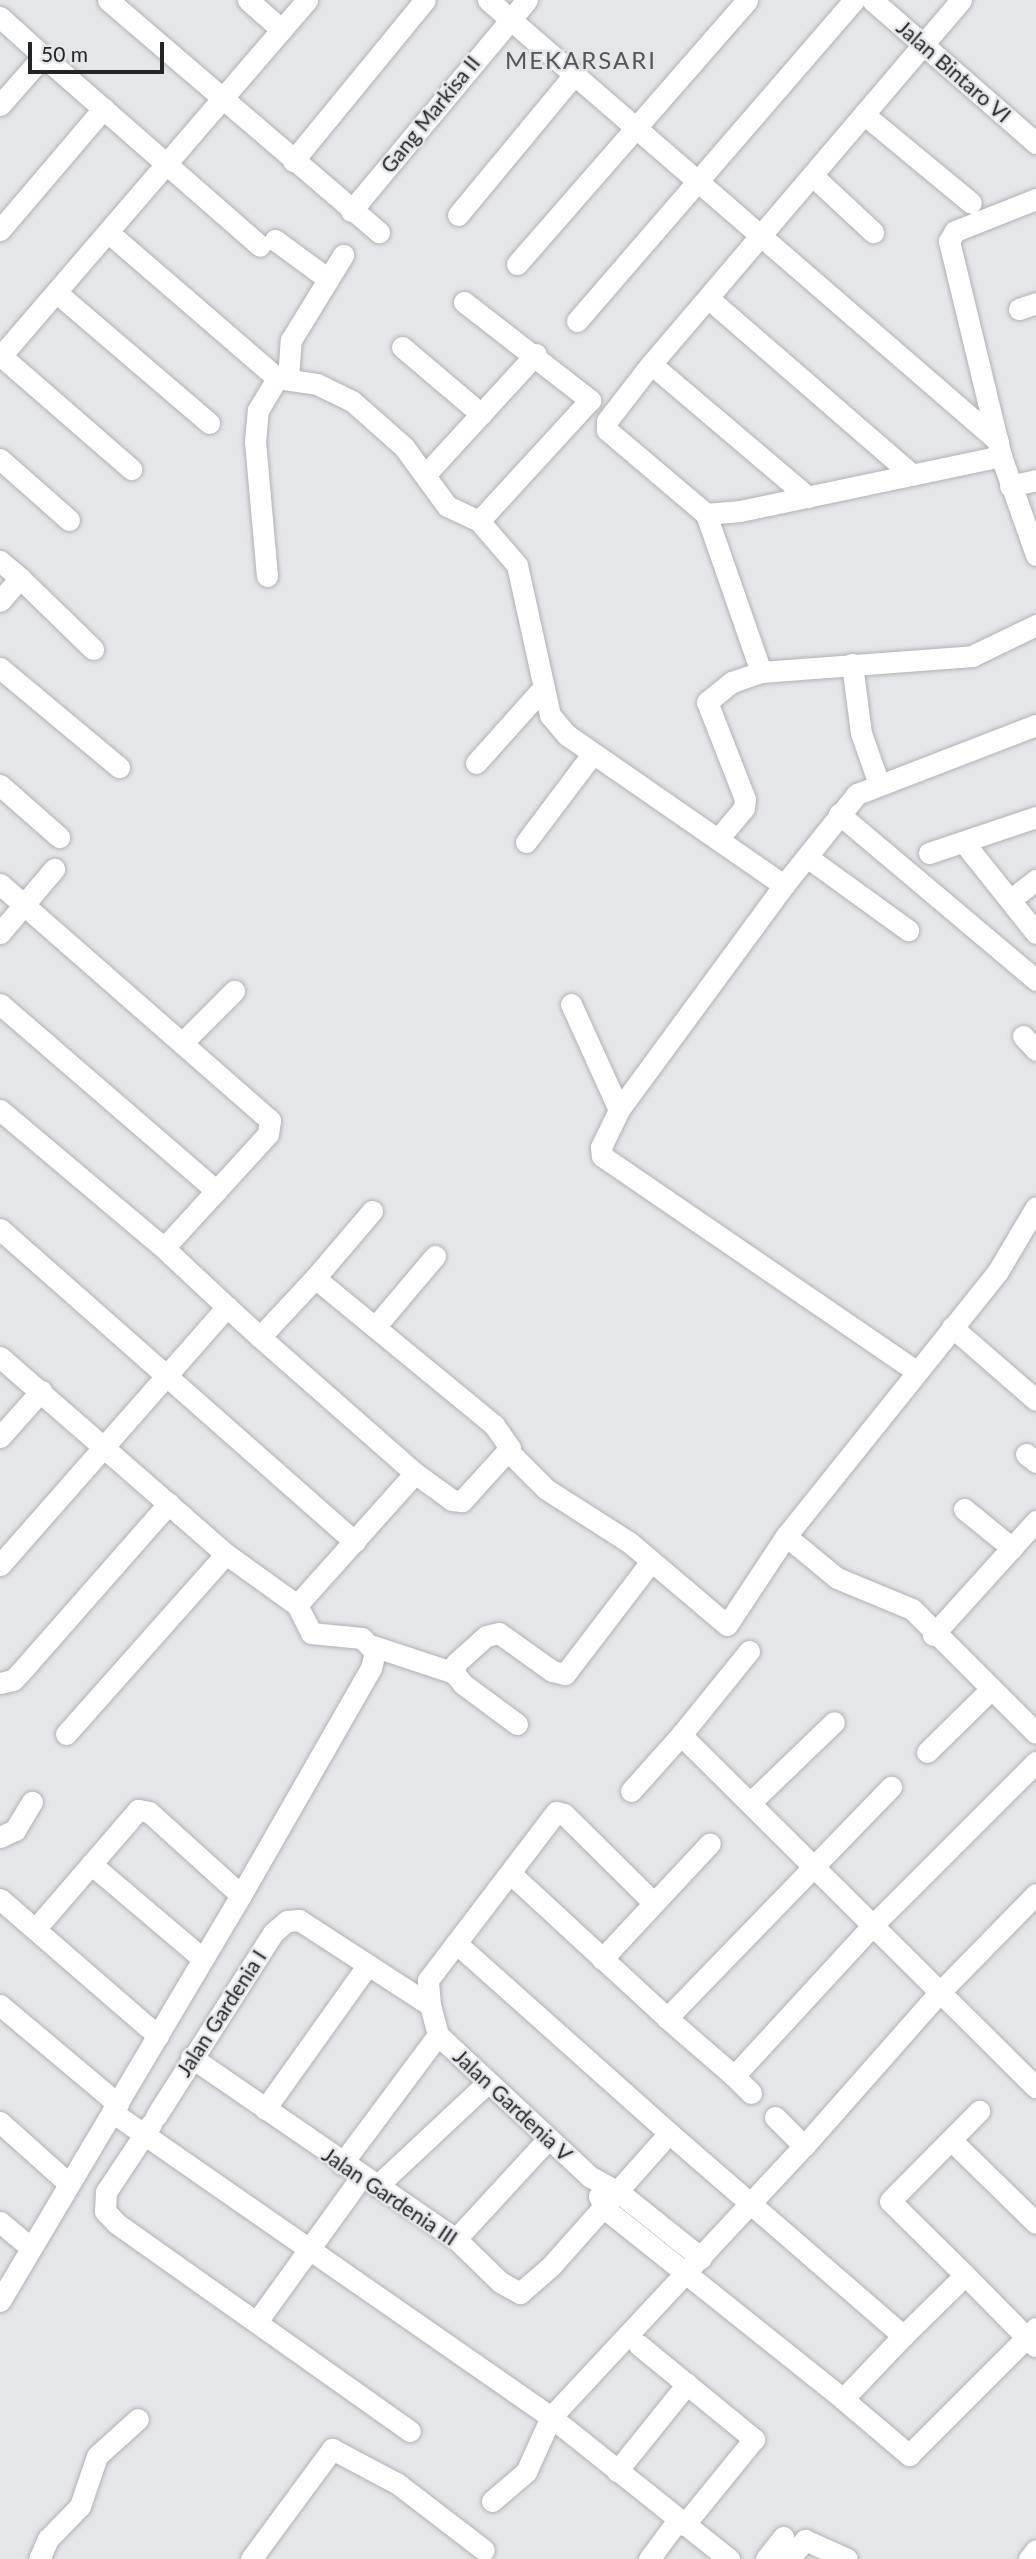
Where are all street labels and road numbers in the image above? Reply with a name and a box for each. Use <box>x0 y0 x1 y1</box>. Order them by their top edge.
street label: Jalan Bintaro VI <box>891 14 1017 128</box>
street label: Gang Markisa II <box>375 50 485 178</box>
street label: Jalan Gardenia I <box>171 1945 271 2081</box>
street label: Jalan Gardenia V <box>448 2043 578 2167</box>
street label: Jalan Gardenia III <box>318 2142 462 2250</box>

